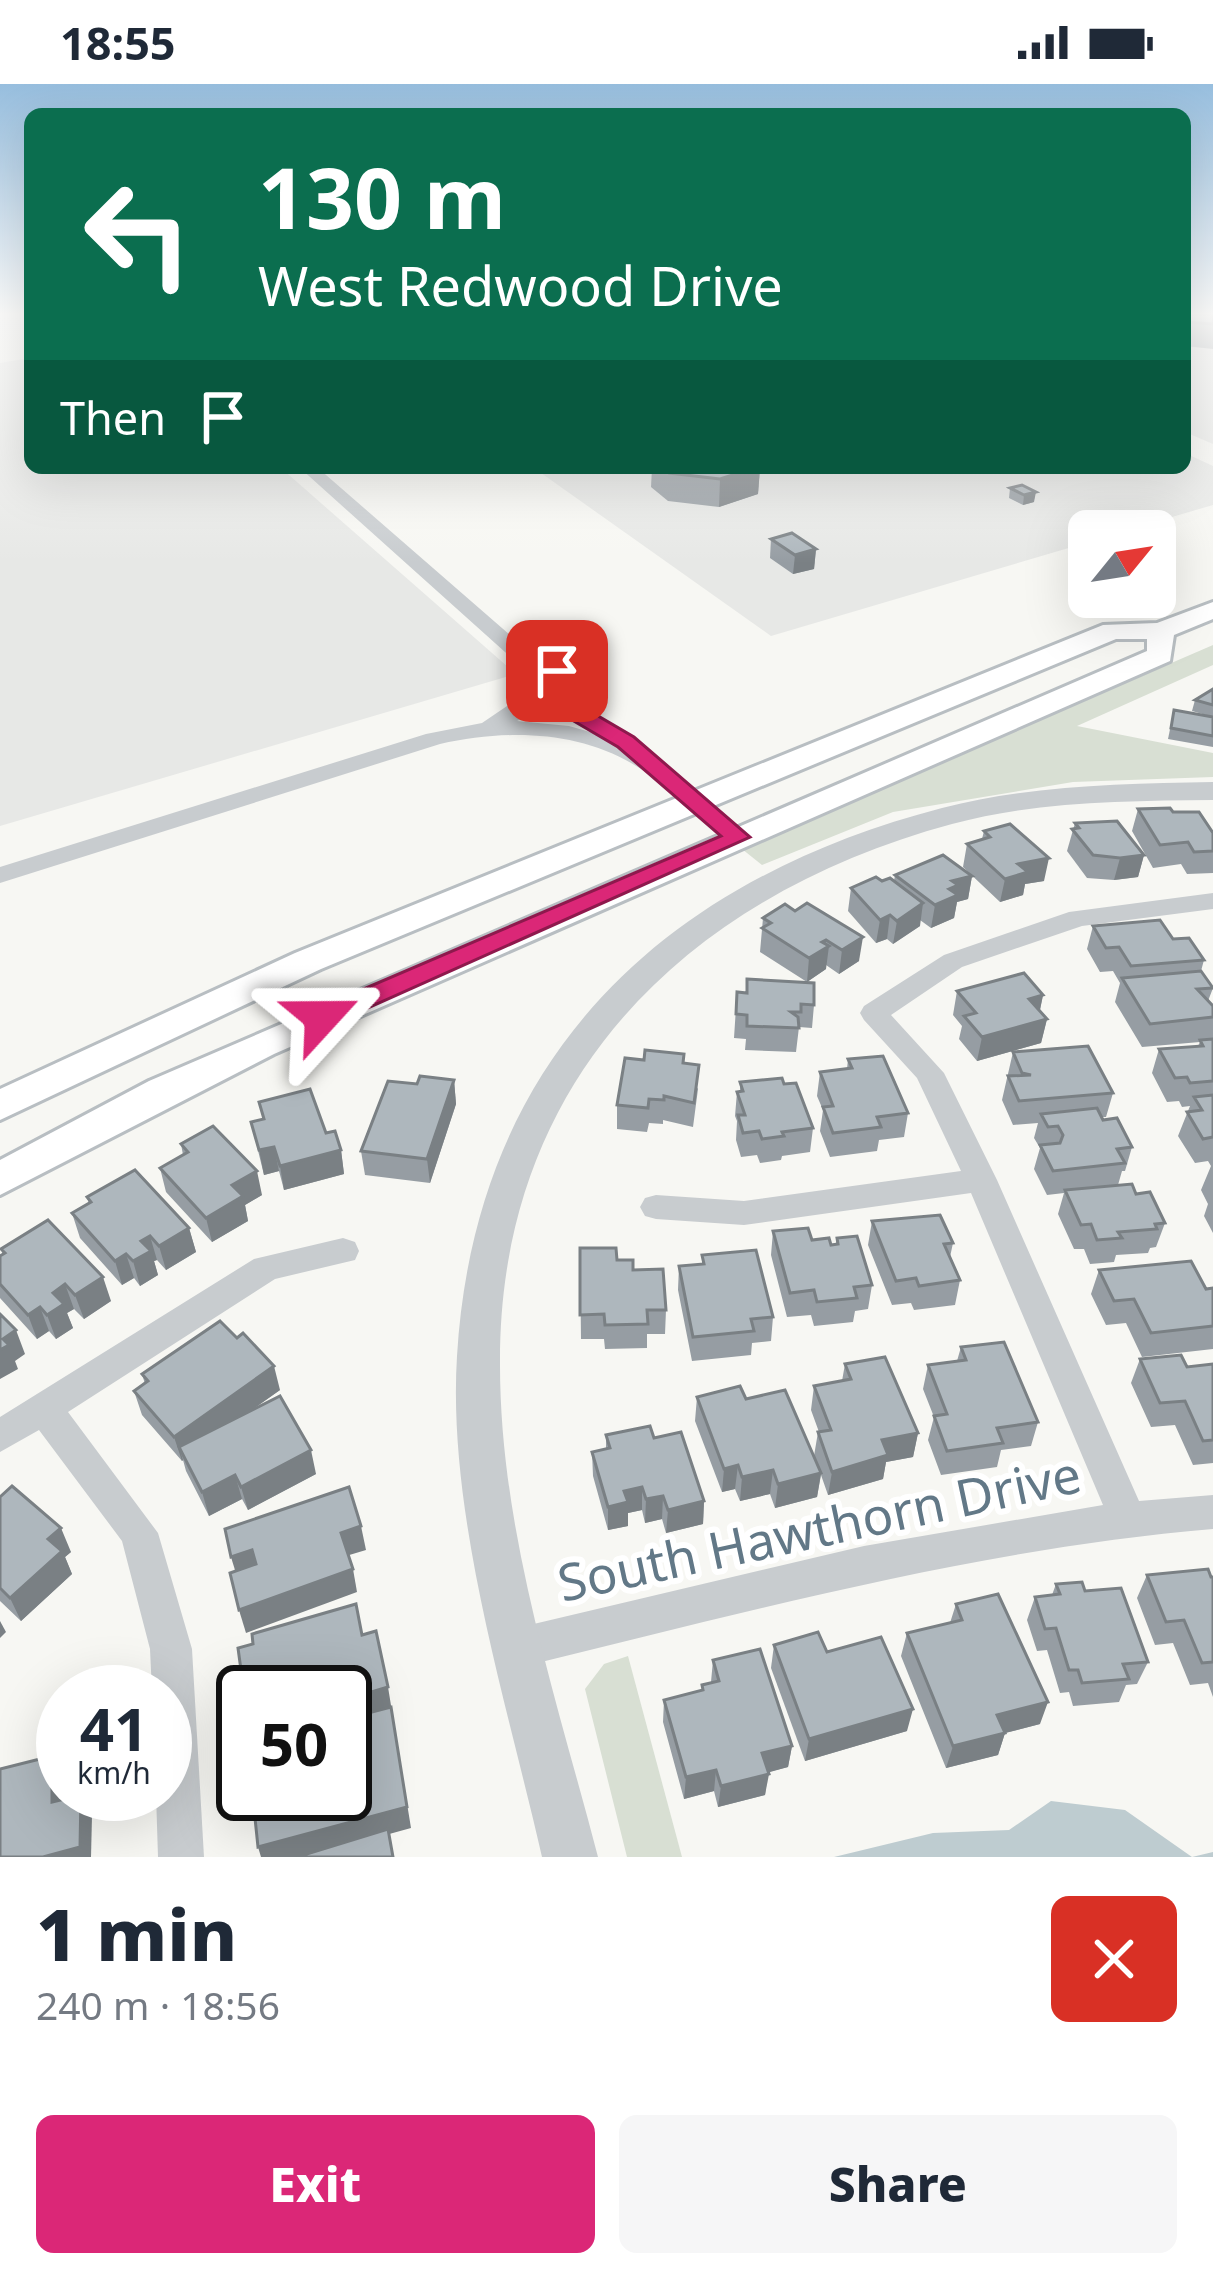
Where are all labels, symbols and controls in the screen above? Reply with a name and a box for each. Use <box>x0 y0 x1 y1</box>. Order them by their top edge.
text: 18:55 <box>60 12 176 73</box>
text: 130 m <box>258 139 506 254</box>
icon: left <box>60 156 216 312</box>
text: West Redwood Drive <box>258 248 783 322</box>
icon: arrive <box>190 384 256 450</box>
text: Then <box>60 387 166 448</box>
north arrow <box>1068 510 1176 618</box>
map controls <box>1068 510 1176 618</box>
pin <box>506 620 608 722</box>
icon: arrive <box>524 638 590 704</box>
position arrow <box>259 954 385 1080</box>
street label: South Hawthorn Drive <box>551 1437 1087 1617</box>
speed limit sign: 50 <box>216 1665 372 1821</box>
text: 41 <box>80 1687 148 1769</box>
text: km/h <box>77 1752 151 1793</box>
text: 1 min <box>36 1884 237 1982</box>
button: close <box>1051 1896 1177 2022</box>
text: 240 m · 18:56 <box>36 1978 280 2031</box>
button: Exit <box>36 2115 595 2253</box>
button: Share <box>619 2115 1177 2253</box>

